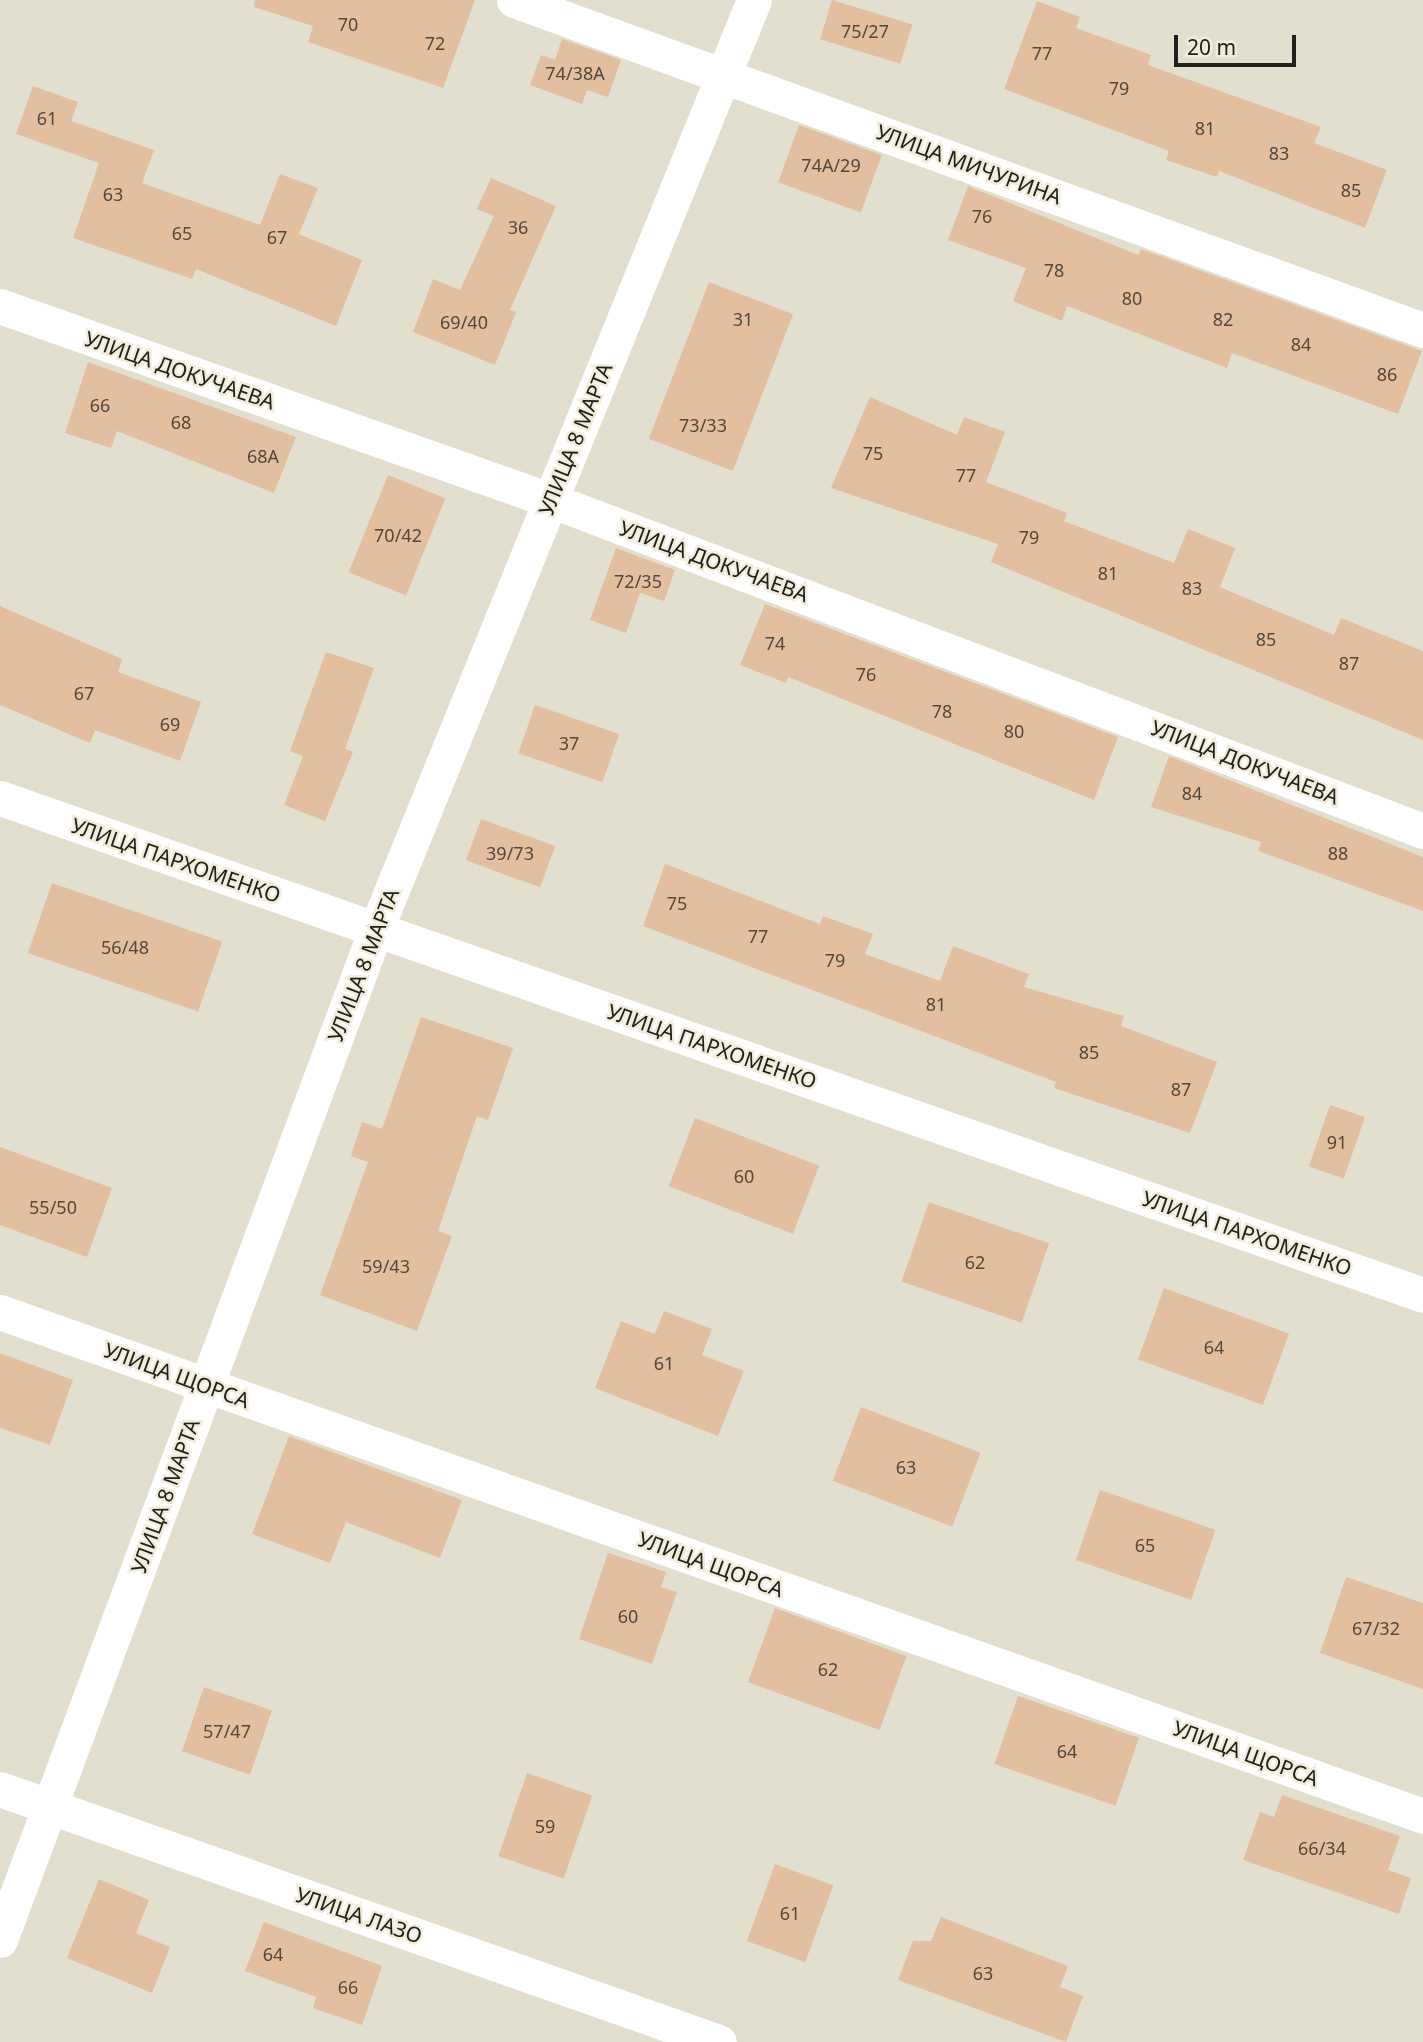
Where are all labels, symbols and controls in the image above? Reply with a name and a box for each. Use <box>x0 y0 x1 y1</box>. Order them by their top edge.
house number: 70 <box>338 13 358 35</box>
house number: 75/27 <box>841 20 889 42</box>
scale bar <box>1178 21 1300 65</box>
house number: 72 <box>425 32 445 54</box>
text: 20 m <box>1187 33 1236 61</box>
house number: 77 <box>1032 42 1052 64</box>
house number: 74/38А <box>545 62 605 84</box>
house number: 79 <box>1109 77 1129 99</box>
house number: 61 <box>37 107 57 129</box>
house number: 81 <box>1195 117 1215 139</box>
street label: УЛИЦА МИЧУРИНА <box>873 119 1065 209</box>
house number: 83 <box>1269 142 1289 164</box>
house number: 74А/29 <box>801 154 861 176</box>
house number: 85 <box>1341 179 1361 201</box>
house number: 63 <box>103 183 123 205</box>
house number: 76 <box>972 205 992 227</box>
house number: 36 <box>508 216 528 238</box>
house number: 65 <box>172 222 192 244</box>
house number: 67 <box>267 226 287 248</box>
house number: 78 <box>1044 259 1064 281</box>
house number: 80 <box>1122 287 1142 309</box>
house number: 31 <box>733 308 753 330</box>
house number: 82 <box>1213 308 1233 330</box>
house number: 69/40 <box>440 311 488 333</box>
street label: УЛИЦА ДОКУЧАЕВА <box>82 326 278 414</box>
house number: 84 <box>1291 333 1311 355</box>
street label: УЛИЦА 8 МАРТА <box>533 359 617 519</box>
house number: 86 <box>1377 363 1397 385</box>
house number: 66 <box>90 394 110 416</box>
house number: 68 <box>171 411 191 433</box>
house number: 73/33 <box>679 414 727 436</box>
house number: 75 <box>863 442 883 464</box>
house number: 68А <box>247 445 279 467</box>
house number: 77 <box>956 464 976 486</box>
street label: УЛИЦА ДОКУЧАЕВА <box>616 515 812 607</box>
house number: 70/42 <box>374 524 422 546</box>
house number: 79 <box>1019 526 1039 548</box>
house number: 81 <box>1098 562 1118 584</box>
house number: 72/35 <box>614 570 662 592</box>
house number: 83 <box>1182 577 1202 599</box>
house number: 85 <box>1256 628 1276 650</box>
house number: 74 <box>765 632 785 654</box>
house number: 87 <box>1339 652 1359 674</box>
house number: 76 <box>856 663 876 685</box>
house number: 67 <box>74 682 94 704</box>
house number: 78 <box>932 700 952 722</box>
house number: 69 <box>160 713 180 735</box>
street label: УЛИЦА ДОКУЧАЕВА <box>1147 714 1343 810</box>
house number: 80 <box>1004 720 1024 742</box>
house number: 37 <box>559 732 579 754</box>
house number: 84 <box>1182 782 1202 804</box>
street label: УЛИЦА ПАРХОМЕНКО <box>68 812 284 908</box>
house number: 39/73 <box>486 842 534 864</box>
house number: 88 <box>1328 842 1348 864</box>
street label: УЛИЦА 8 МАРТА <box>322 885 404 1045</box>
house number: 75 <box>667 892 687 914</box>
house number: 77 <box>748 925 768 947</box>
house number: 56/48 <box>101 936 149 958</box>
house number: 79 <box>825 949 845 971</box>
house number: 81 <box>926 993 946 1015</box>
street label: УЛИЦА ПАРХОМЕНКО <box>604 998 820 1094</box>
house number: 85 <box>1079 1041 1099 1063</box>
house number: 87 <box>1171 1078 1191 1100</box>
house number: 91 <box>1327 1131 1347 1153</box>
house number: 60 <box>734 1165 754 1187</box>
street label: УЛИЦА ПАРХОМЕНКО <box>1139 1185 1355 1281</box>
house number: 55/50 <box>29 1196 77 1218</box>
house number: 62 <box>965 1251 985 1273</box>
house number: 59/43 <box>362 1255 410 1277</box>
house number: 64 <box>1204 1336 1224 1358</box>
street label: УЛИЦА ЩОРСА <box>101 1337 253 1413</box>
house number: 61 <box>654 1352 674 1374</box>
street label: УЛИЦА 8 МАРТА <box>125 1415 205 1577</box>
house number: 63 <box>896 1456 916 1478</box>
street label: УЛИЦА ЩОРСА <box>635 1526 787 1602</box>
house number: 65 <box>1135 1534 1155 1556</box>
house number: 60 <box>618 1605 638 1627</box>
house number: 67/32 <box>1352 1617 1400 1639</box>
house number: 62 <box>818 1658 838 1680</box>
street label: УЛИЦА ЩОРСА <box>1170 1715 1322 1791</box>
house number: 57/47 <box>203 1720 251 1742</box>
house number: 64 <box>1057 1740 1077 1762</box>
house number: 59 <box>535 1815 555 1837</box>
house number: 66/34 <box>1298 1837 1346 1859</box>
street label: УЛИЦА ЛАЗО <box>292 1882 426 1948</box>
house number: 61 <box>780 1902 800 1924</box>
house number: 64 <box>263 1943 283 1965</box>
house number: 63 <box>973 1962 993 1984</box>
house number: 66 <box>338 1976 358 1998</box>

